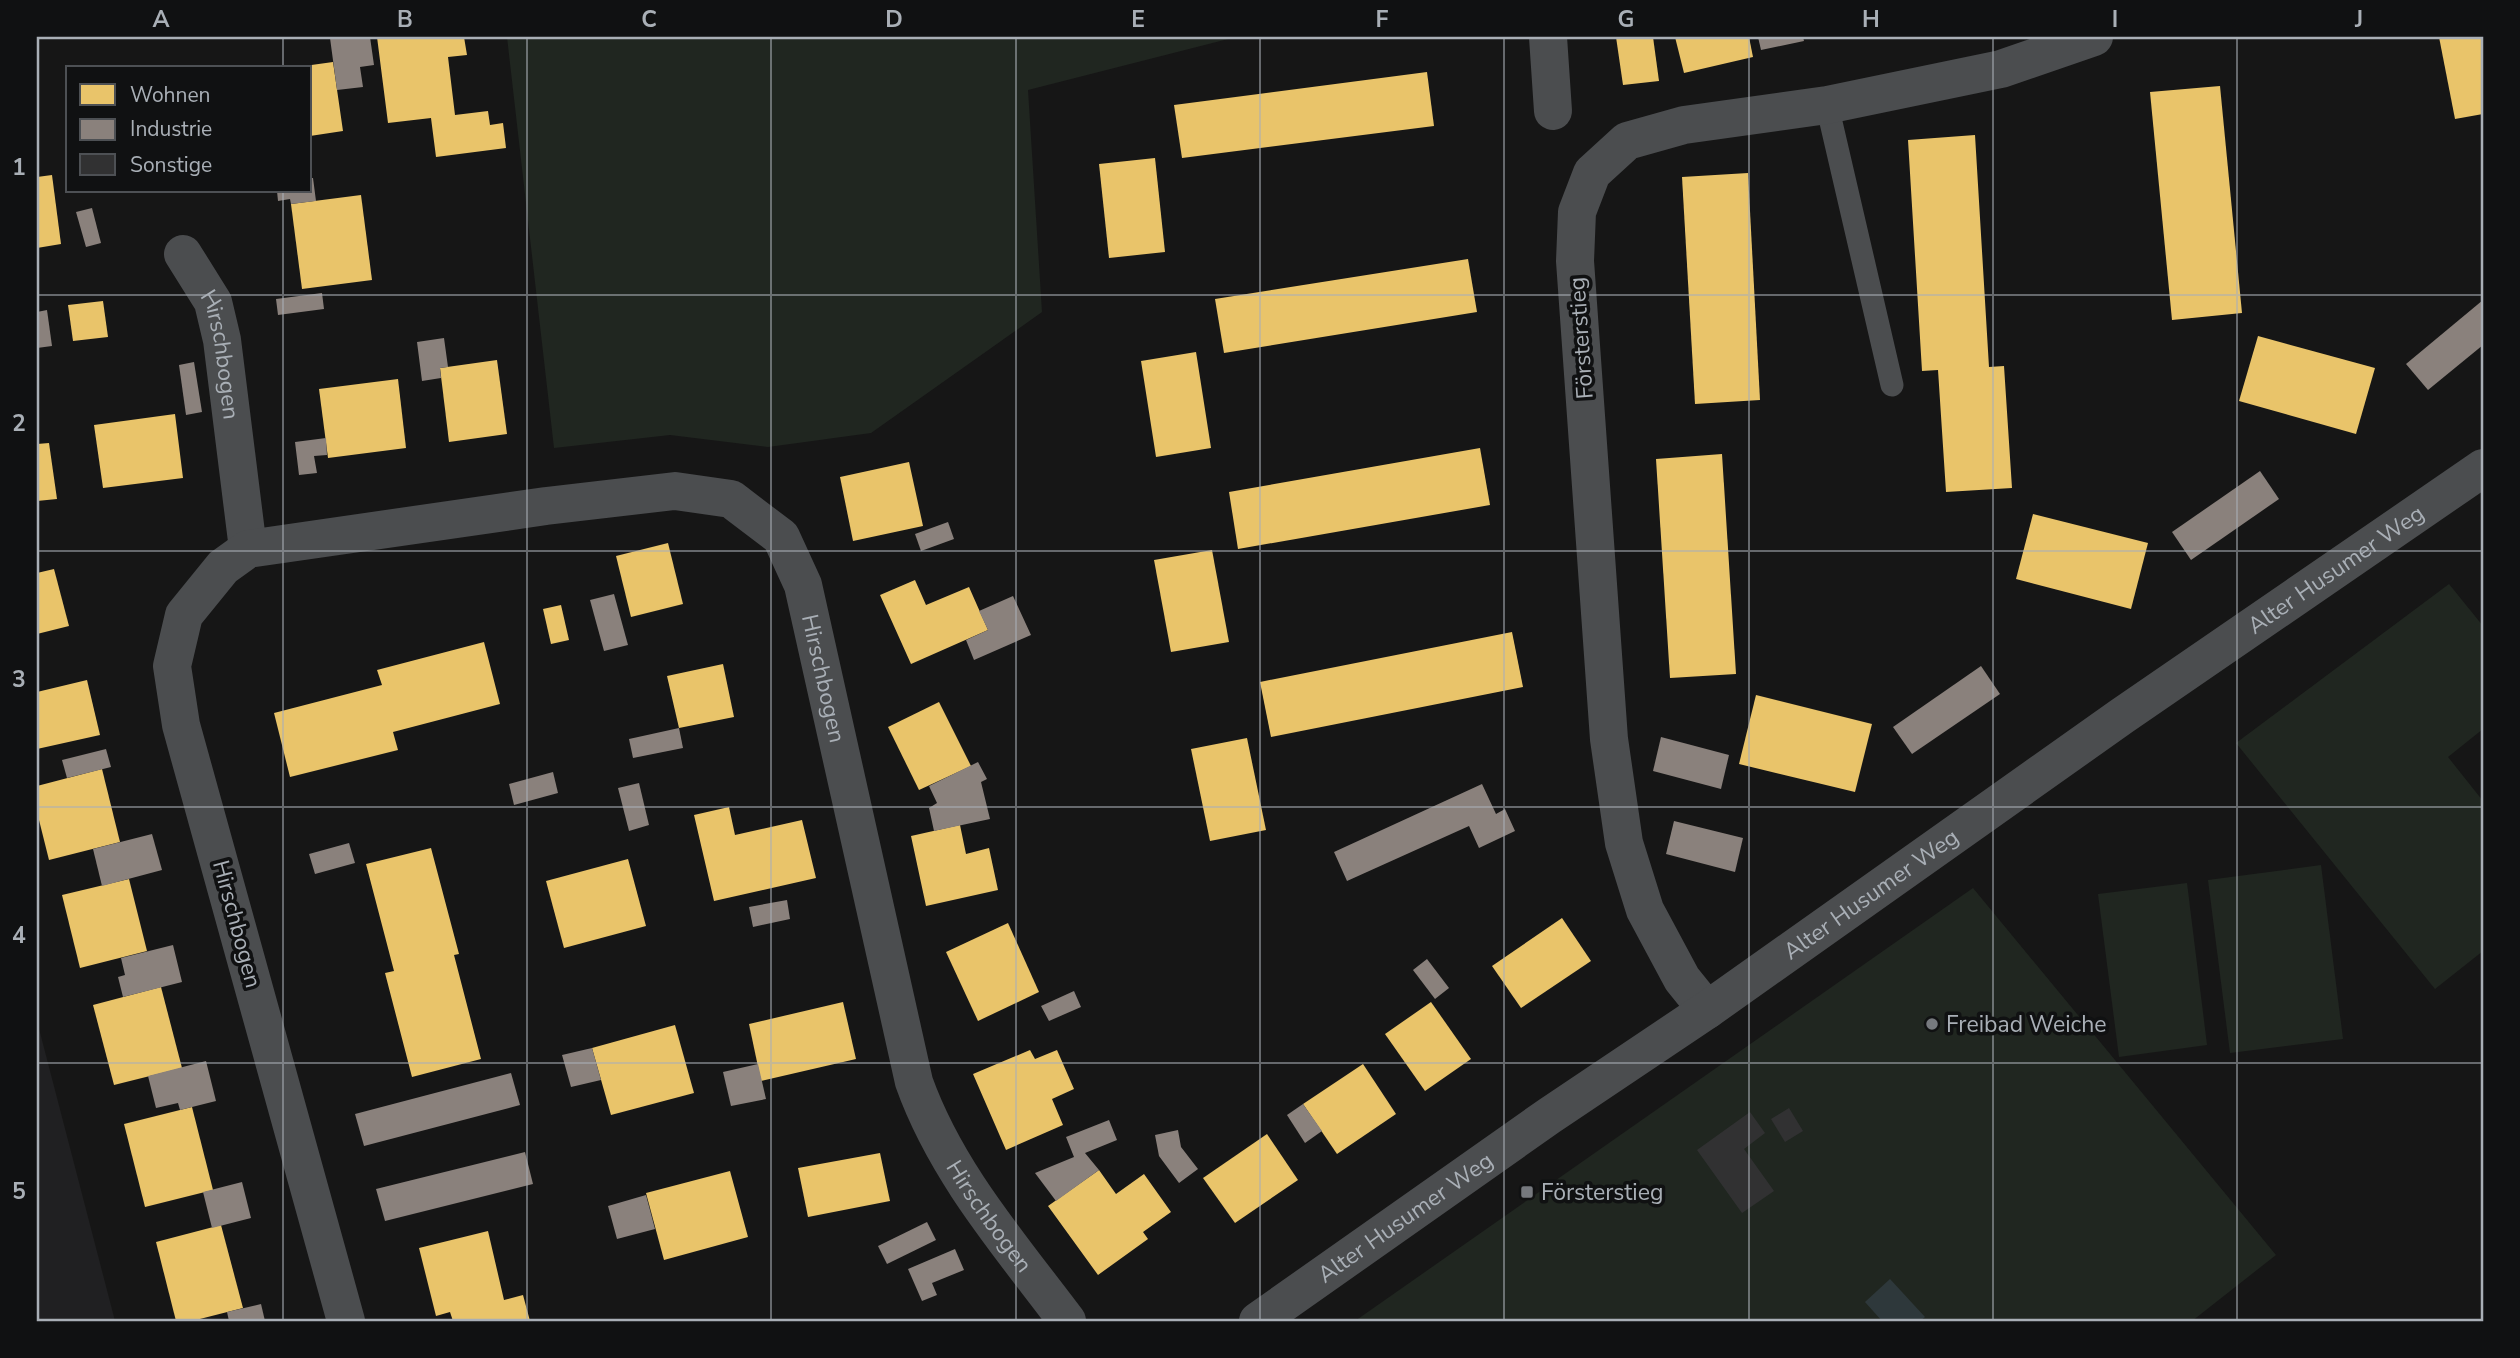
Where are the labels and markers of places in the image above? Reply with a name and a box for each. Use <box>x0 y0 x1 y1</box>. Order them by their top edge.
place label: Freibad Weiche <box>1946 1009 2106 1040</box>
marker: Freibad Weiche <box>1924 1016 1940 1032</box>
place label: Försterstieg <box>1541 1177 1663 1208</box>
marker: Försterstieg <box>1519 1184 1535 1200</box>

